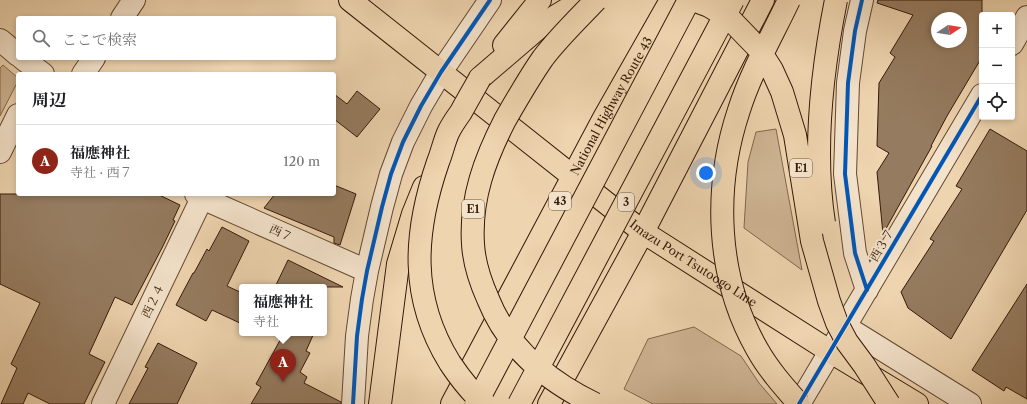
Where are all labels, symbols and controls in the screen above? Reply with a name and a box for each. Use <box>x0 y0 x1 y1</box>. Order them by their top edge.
north arrow <box>931 12 967 48</box>
map controls <box>979 12 1015 120</box>
button: + <box>979 12 1015 48</box>
search box <box>16 16 336 60</box>
icon: search <box>30 27 52 49</box>
text: ここで検索 <box>62 30 137 49</box>
street label: National Highway Route 43 <box>567 34 655 178</box>
button: − <box>979 48 1015 84</box>
button: locate <box>979 84 1015 120</box>
text: 周辺 <box>32 90 66 110</box>
text: 福應神社 <box>70 143 130 162</box>
text: A <box>40 153 50 169</box>
text: 120 m <box>283 153 320 169</box>
road number: E1 <box>790 159 812 177</box>
your location <box>696 163 716 183</box>
text: 寺社 · 西７ <box>70 164 133 180</box>
road number: 43 <box>549 192 571 210</box>
road number: 3 <box>618 193 634 211</box>
road number: E1 <box>462 200 484 218</box>
street label: Imazu Port Tsutoogo Line <box>627 216 760 310</box>
street label: 西７ <box>267 221 295 244</box>
street label: 西３７ <box>866 225 897 264</box>
street label: 西２４ <box>138 281 167 320</box>
popup <box>239 284 327 336</box>
text: 福應神社 <box>253 292 313 311</box>
text: 寺社 <box>253 313 279 329</box>
pin: A <box>270 349 296 382</box>

